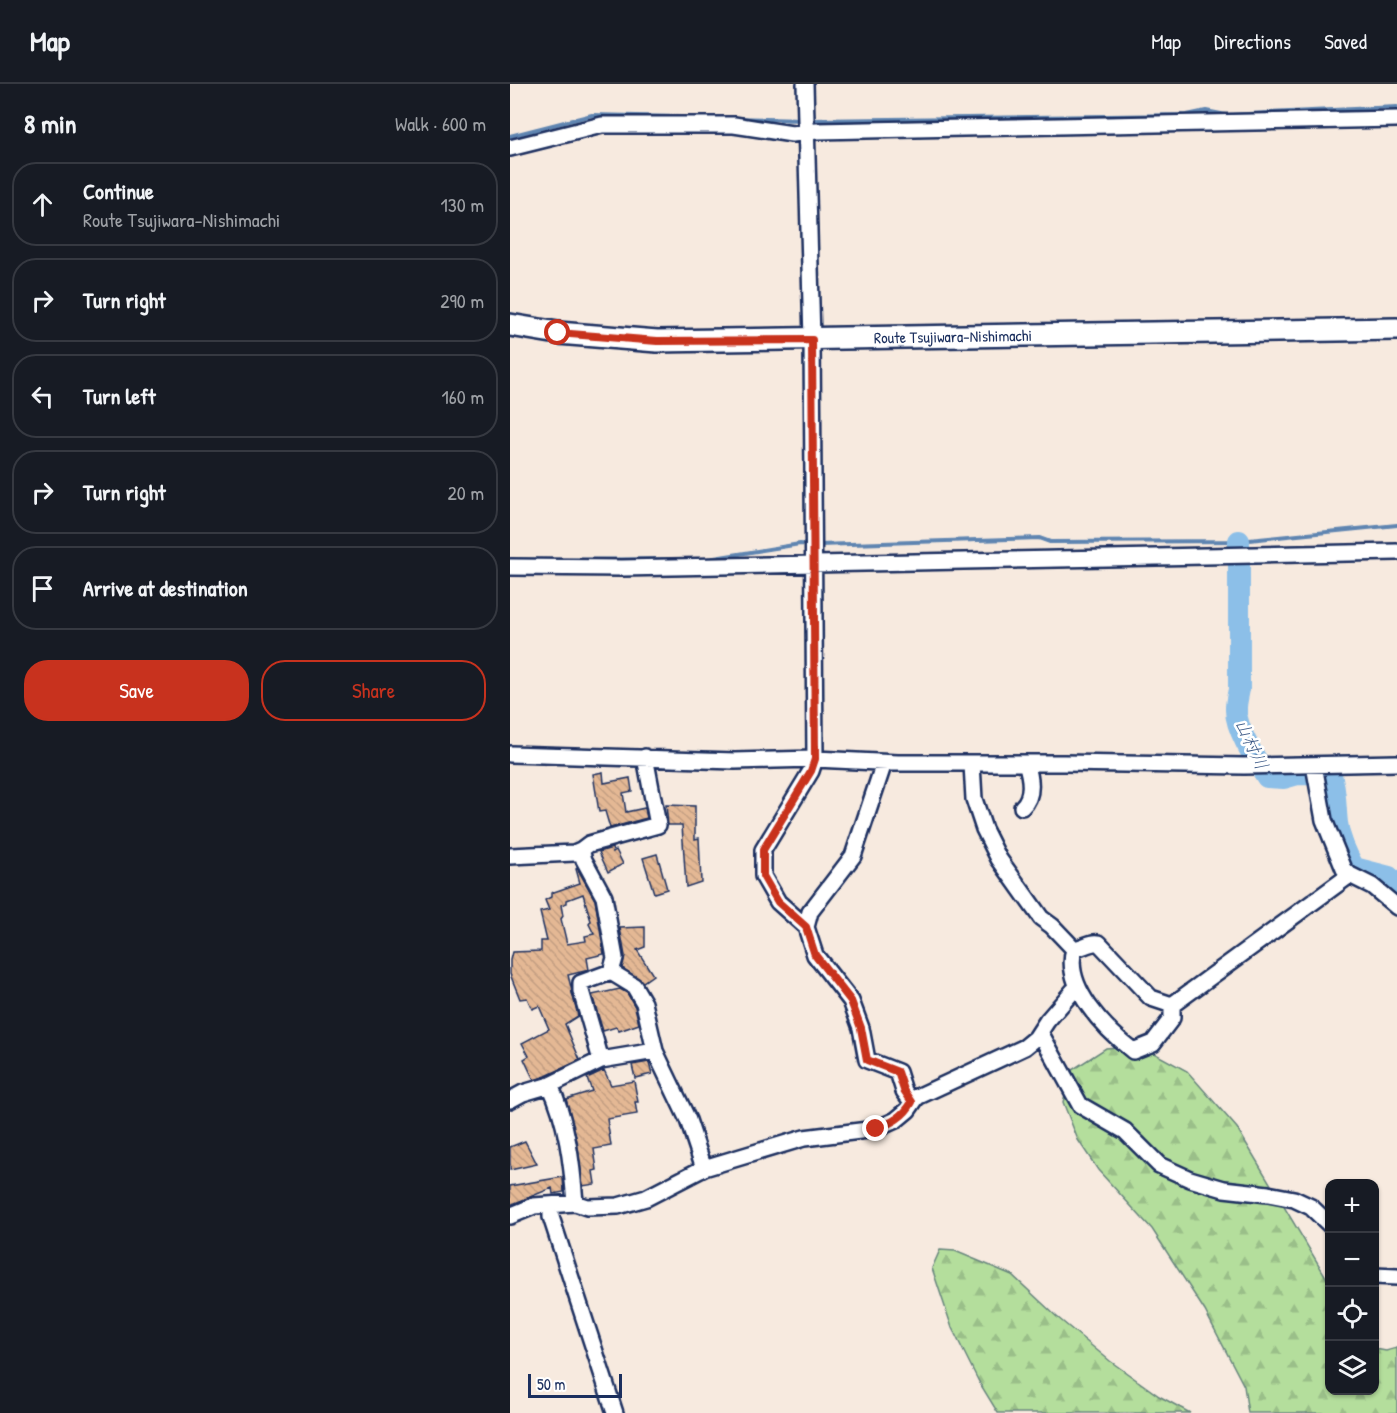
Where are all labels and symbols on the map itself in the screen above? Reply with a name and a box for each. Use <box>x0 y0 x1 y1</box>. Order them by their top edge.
route start <box>544 319 570 345</box>
street label: Route Tsujiwara-Nishimachi <box>874 324 1032 348</box>
water label: 山村川 <box>1229 714 1275 774</box>
route end <box>862 1115 888 1141</box>
scale bar <box>528 1371 622 1398</box>

